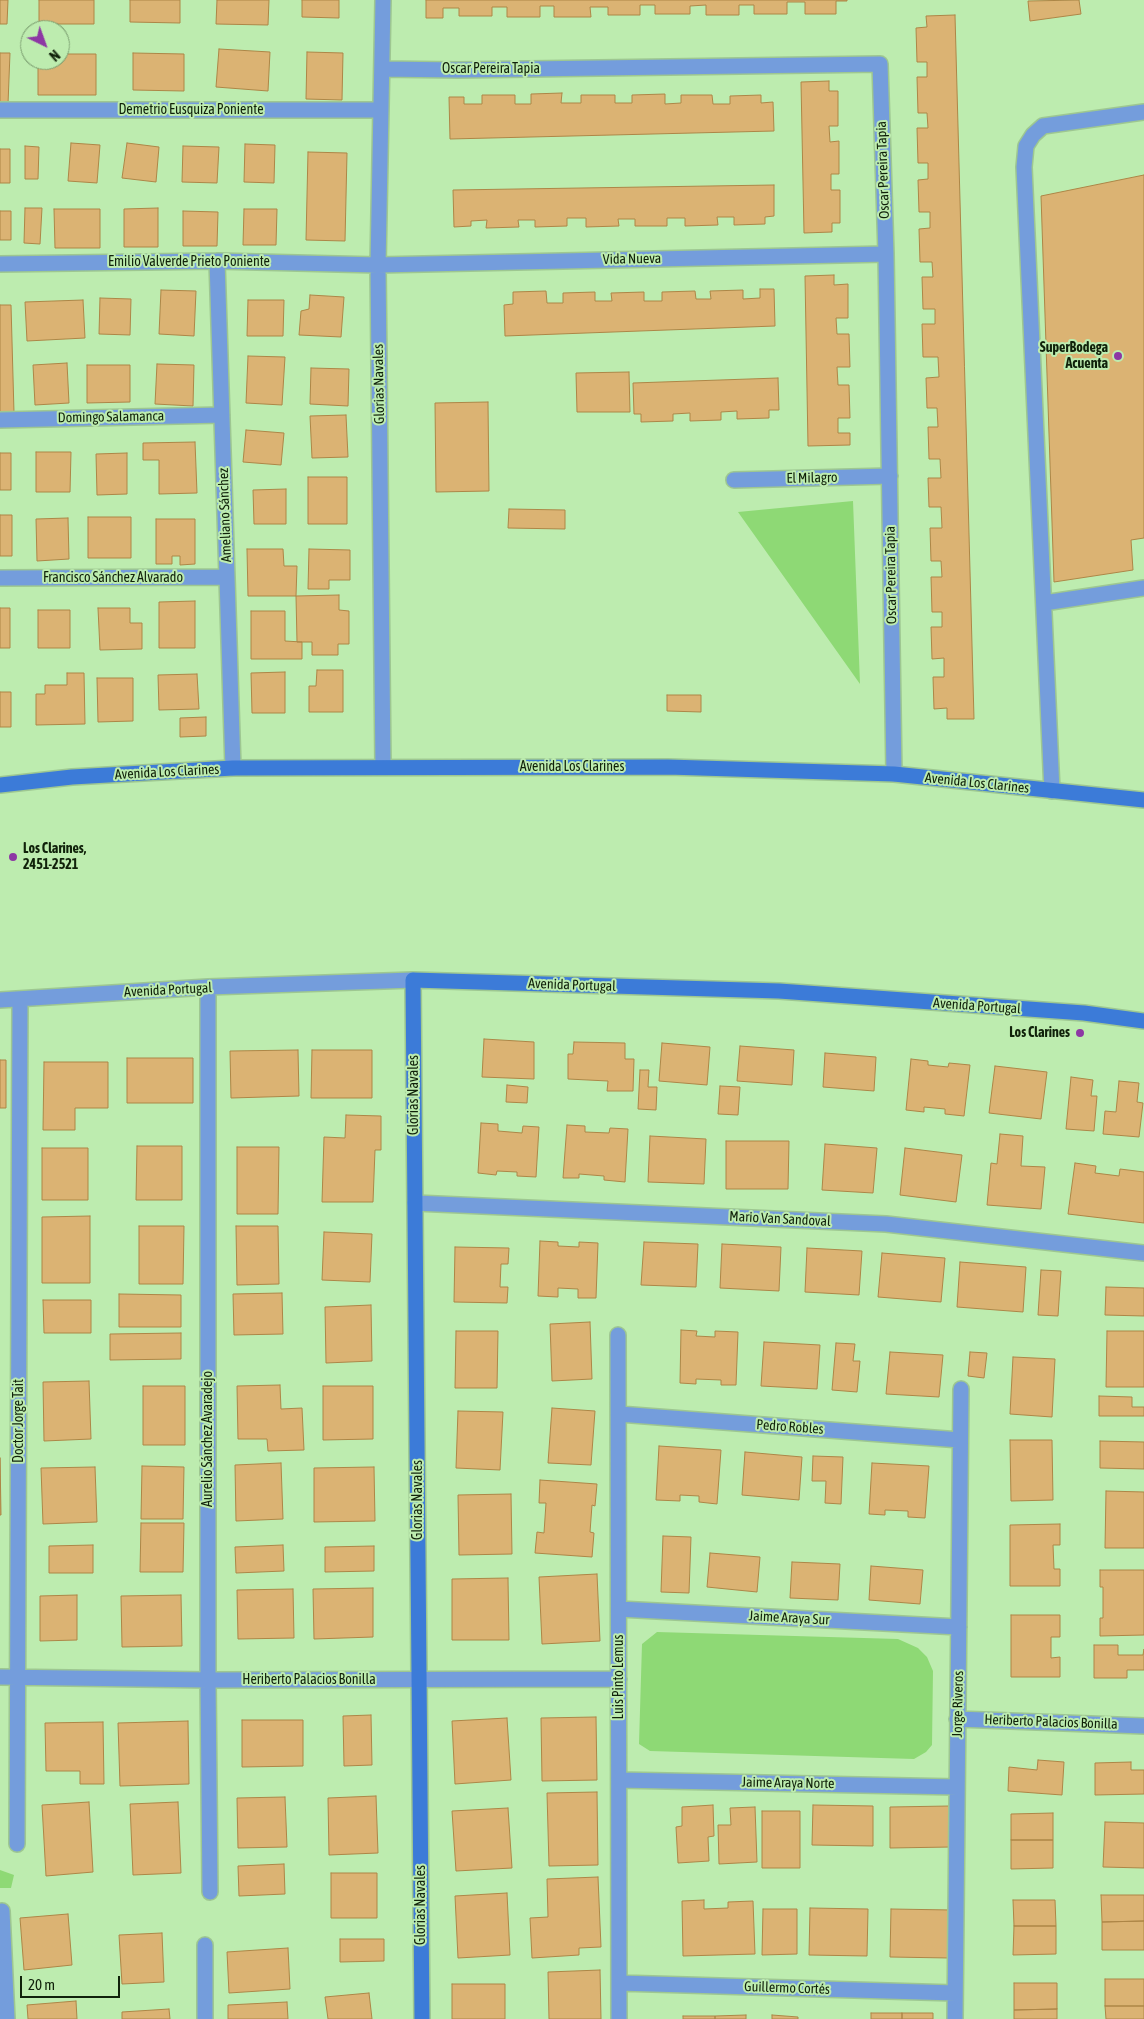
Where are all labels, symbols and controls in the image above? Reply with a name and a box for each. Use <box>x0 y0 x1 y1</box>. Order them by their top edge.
north arrow <box>20 20 70 70</box>
text: N <box>46 47 63 64</box>
street label: Oscar Pereira Tapia <box>442 61 540 77</box>
street label: Demetrio Eusquiza Poniente <box>119 102 263 118</box>
street label: Oscar Pereira Tapia <box>873 121 893 219</box>
street label: Vida Nueva <box>603 250 661 268</box>
street label: Emilio Valverde Prieto Poniente <box>108 254 270 270</box>
place label: SuperBodega Acuenta <box>1040 340 1108 372</box>
street label: Glorias Navales <box>370 344 388 424</box>
marker: SuperBodega Acuenta <box>1112 350 1124 362</box>
street label: Domingo Salamanca <box>58 408 164 426</box>
street label: Ameliano Sánchez <box>215 467 235 563</box>
street label: El Milagro <box>786 469 838 487</box>
street label: Oscar Pereira Tapia <box>882 526 900 624</box>
street label: Francisco Sánchez Alvarado <box>43 570 183 586</box>
street label: Avenida Los Clarines <box>520 759 624 775</box>
street label: Avenida Los Clarines <box>114 761 220 783</box>
street label: Avenida Los Clarines <box>924 769 1030 797</box>
place label: Los Clarines, 2451-2521 <box>23 841 86 874</box>
marker: Los Clarines, 2451-2521 <box>7 851 19 863</box>
street label: Avenida Portugal <box>528 975 616 995</box>
street label: Avenida Portugal <box>124 979 212 1001</box>
street label: Avenida Portugal <box>933 995 1021 1017</box>
place label: Los Clarines <box>1009 1025 1070 1041</box>
marker: Los Clarines <box>1074 1027 1086 1039</box>
street label: Glorias Navales <box>406 1055 422 1135</box>
street label: Mario Van Sandoval <box>729 1208 831 1230</box>
street label: Aurelio Sánchez Avaradejo <box>200 1371 216 1507</box>
street label: Doctor Jorge Tait <box>11 1379 27 1463</box>
street label: Pedro Robles <box>756 1416 824 1438</box>
street label: Glorias Navales <box>410 1460 426 1540</box>
street label: Jaime Araya Sur <box>748 1608 830 1628</box>
street label: Luis Pinto Lemus <box>611 1635 627 1719</box>
street label: Jorge Riveros <box>949 1671 967 1737</box>
street label: Heriberto Palacios Bonilla <box>242 1672 376 1688</box>
street label: Heriberto Palacios Bonilla <box>984 1711 1118 1733</box>
street label: Jaime Araya Norte <box>741 1774 835 1792</box>
street label: Glorias Navales <box>413 1865 429 1945</box>
scale bar <box>22 1966 122 1998</box>
text: 20 m <box>28 1976 55 1993</box>
street label: Guillermo Cortés <box>744 1978 830 1998</box>

